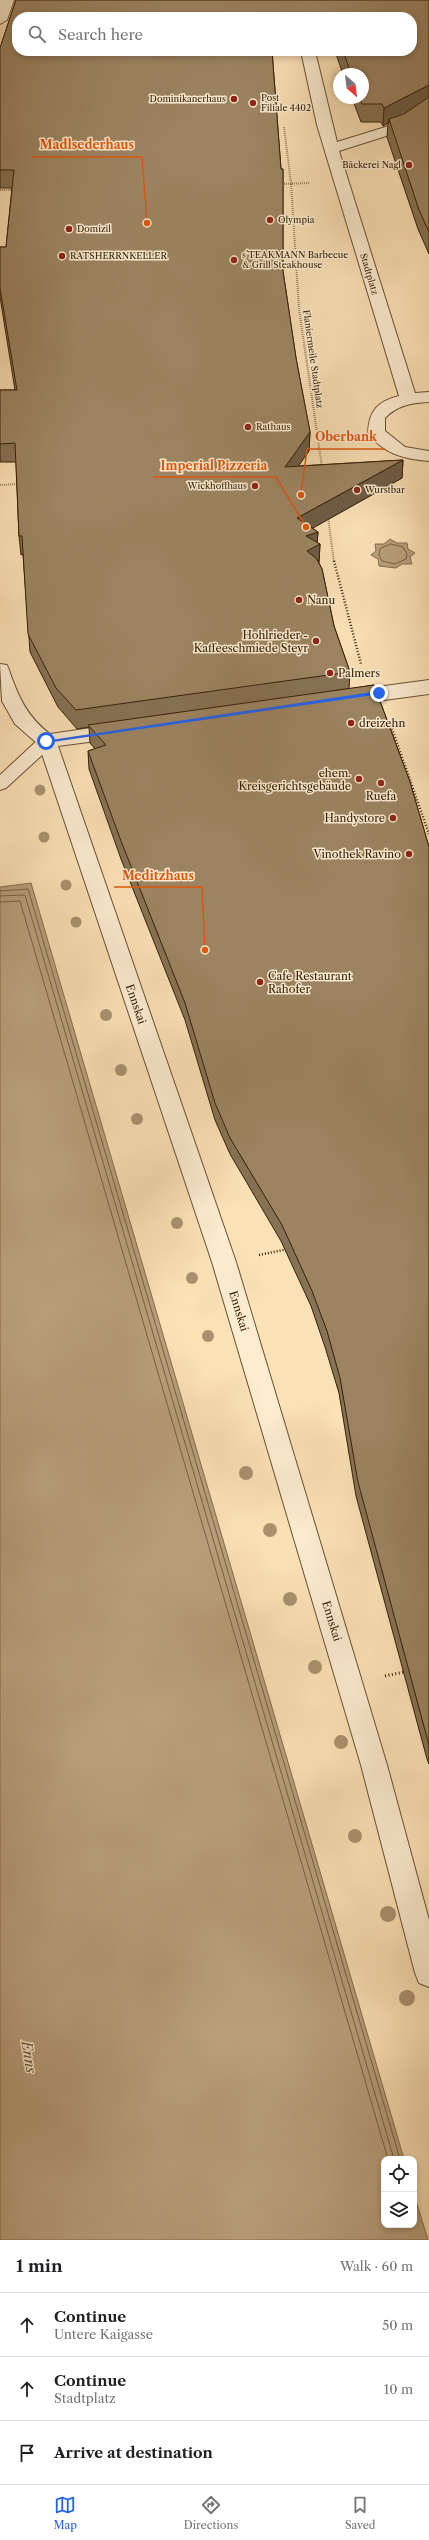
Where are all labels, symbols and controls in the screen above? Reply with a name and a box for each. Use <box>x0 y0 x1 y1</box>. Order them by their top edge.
search box <box>12 12 417 56</box>
icon: search <box>26 23 48 45</box>
text: Search here <box>58 25 143 44</box>
north arrow <box>333 68 369 104</box>
place label: Post Filiale 4402 <box>261 92 311 113</box>
place label: Dominikanerhaus <box>150 93 226 104</box>
marker: Dominikanerhaus <box>229 94 239 104</box>
marker: Post Filiale 4402 <box>248 98 258 108</box>
callout: Madlsederhaus <box>32 133 142 157</box>
text: Madlsederhaus <box>40 137 135 152</box>
place label: Bäckerei Nagl <box>342 159 401 170</box>
marker: Bäckerei Nagl <box>404 160 414 170</box>
place label: Olympia <box>278 214 315 225</box>
marker: Olympia <box>265 215 275 225</box>
place label: Domizil <box>77 223 111 234</box>
marker: Domizil <box>64 224 74 234</box>
place label: s’TEAKMANN Barbecue & Grill Steakhouse <box>242 249 348 270</box>
place label: RATSHERRNKELLER <box>70 250 167 261</box>
marker: RATSHERRNKELLER <box>57 251 67 261</box>
street label: Stadtplatz <box>358 252 381 296</box>
marker: s’TEAKMANN Barbecue & Grill Steakhouse <box>229 255 239 265</box>
street label: Flaniermeile Stadtplatz <box>301 309 326 409</box>
place label: Rathaus <box>256 421 290 432</box>
marker: Rathaus <box>243 422 253 432</box>
callout: Oberbank <box>307 425 385 449</box>
text: Oberbank <box>315 429 378 444</box>
callout: Imperial Pizzeria <box>153 453 276 477</box>
text: Imperial Pizzeria <box>161 458 268 473</box>
place label: Wickhoffhaus <box>187 480 247 491</box>
marker: Wickhoffhaus <box>250 481 260 491</box>
place label: Wurstbar <box>364 484 405 495</box>
marker: Wurstbar <box>352 485 362 495</box>
place label: Nanu <box>307 593 335 607</box>
marker: Nanu <box>294 595 304 605</box>
place label: Hohlrieder - Kaffeeschmiede Steyr <box>194 628 308 655</box>
marker: Hohlrieder - Kaffeeschmiede Steyr <box>311 636 321 646</box>
place label: Palmers <box>338 666 380 680</box>
marker: Palmers <box>325 668 335 678</box>
route end <box>370 684 388 702</box>
place label: dreizehn <box>359 716 405 730</box>
marker: dreizehn <box>346 718 356 728</box>
route start <box>37 732 55 750</box>
place label: ehem. Kreisgerichtsgebäude <box>238 766 351 793</box>
marker: ehem. Kreisgerichtsgebäude <box>354 774 364 784</box>
marker: Ruefa <box>376 778 386 788</box>
place label: Ruefa <box>366 789 397 803</box>
place label: Handystore <box>324 811 385 825</box>
marker: Handystore <box>388 813 398 823</box>
place label: Vinothek Ravino <box>313 847 401 861</box>
marker: Vinothek Ravino <box>404 849 414 859</box>
callout: Meditzhaus <box>114 863 202 887</box>
text: Meditzhaus <box>122 868 195 883</box>
place label: Cafe Restaurant Rahofer <box>268 969 352 996</box>
marker: Cafe Restaurant Rahofer <box>255 977 265 987</box>
street label: Ennskai <box>123 982 150 1026</box>
street label: Ennskai <box>226 1289 252 1333</box>
street label: Ennskai <box>319 1599 345 1643</box>
water label: Enns <box>17 2038 41 2075</box>
map controls <box>381 2156 417 2228</box>
button: locate <box>381 2156 417 2192</box>
button: layers <box>381 2192 417 2228</box>
text: 1 min <box>16 2256 63 2276</box>
text: Walk · 60 m <box>340 2258 413 2274</box>
text: Continue <box>54 2307 126 2326</box>
icon: ahead <box>16 2314 38 2336</box>
text: 50 m <box>382 2317 413 2333</box>
text: Untere Kaigasse <box>54 2326 153 2342</box>
text: Continue <box>54 2371 126 2390</box>
icon: ahead <box>16 2378 38 2400</box>
text: 10 m <box>384 2381 413 2397</box>
text: Stadtplatz <box>54 2390 116 2406</box>
icon: arrive <box>16 2442 38 2464</box>
text: Arrive at destination <box>54 2443 213 2462</box>
tab: Map <box>53 2494 77 2532</box>
tab: Directions <box>184 2494 238 2532</box>
tab: Saved <box>345 2494 376 2532</box>

